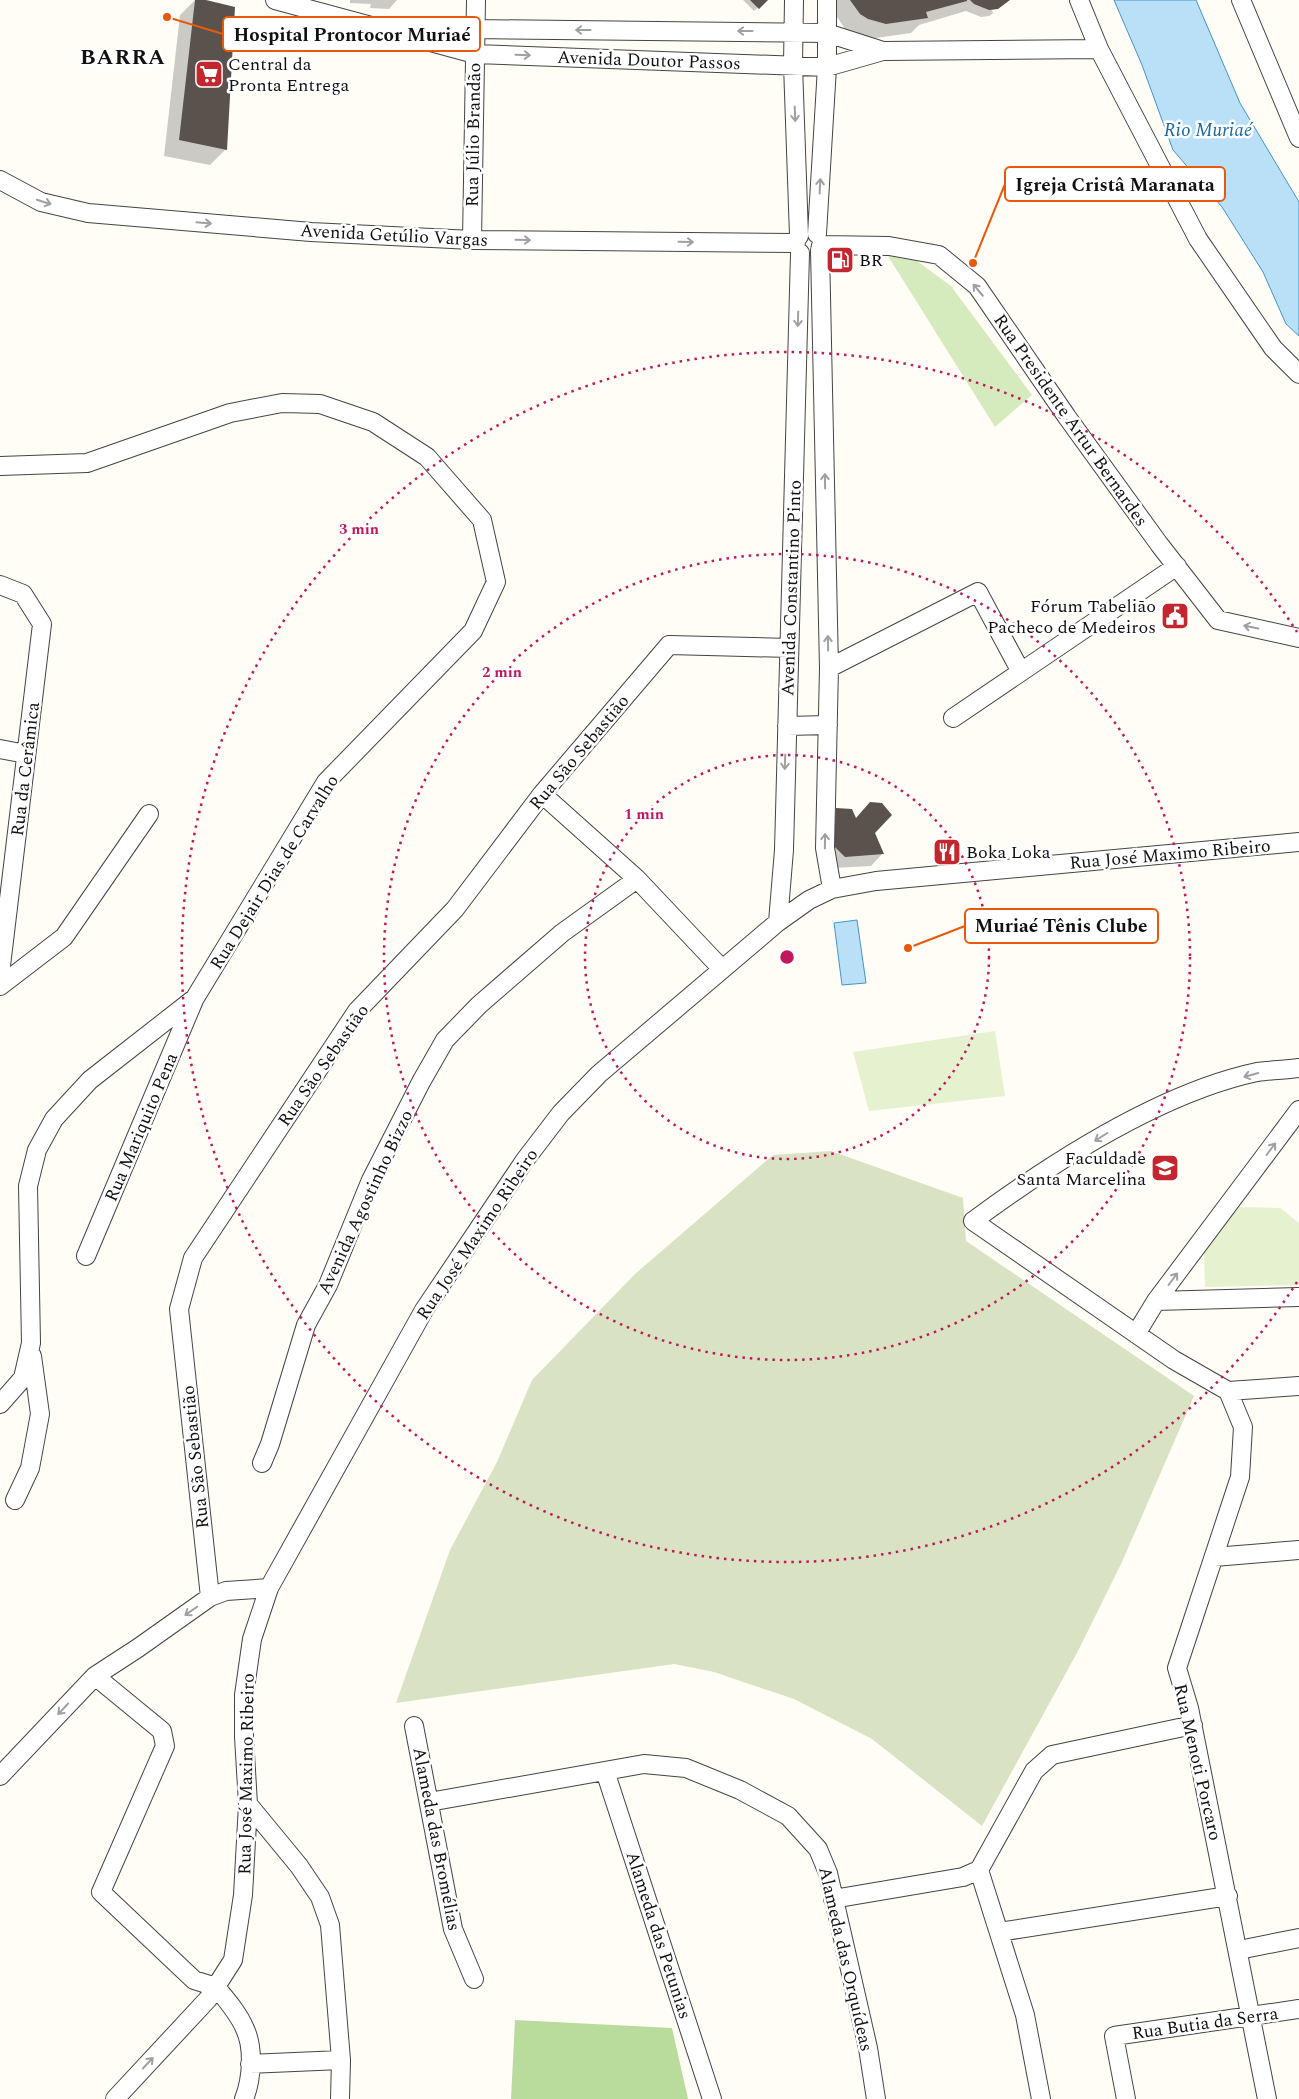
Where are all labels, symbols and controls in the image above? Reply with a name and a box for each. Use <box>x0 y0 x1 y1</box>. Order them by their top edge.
callout: Hospital Prontocor Muriaé <box>223 17 480 51</box>
text: Hospital Prontocor Muriaé <box>233 21 471 50</box>
one-way arrow <box>575 25 591 35</box>
one-way arrow <box>737 26 754 36</box>
district label: BARRA <box>80 41 166 74</box>
street label: Avenida Doutor Passos <box>557 44 741 77</box>
one-way arrow <box>514 50 531 60</box>
place label: Central da Pronta Entrega <box>228 51 350 99</box>
supermarket icon: Central da Pronta Entrega <box>194 59 224 89</box>
street label: Rua Júlio Brandão <box>459 63 488 207</box>
one-way arrow <box>790 106 799 122</box>
water label: Rio Muriaé <box>1164 116 1254 145</box>
callout: Igreja Cristâ Maranata <box>1005 167 1225 201</box>
text: Igreja Cristâ Maranata <box>1015 171 1215 200</box>
one-way arrow <box>816 178 825 194</box>
one-way arrow <box>35 197 51 207</box>
street label: Avenida Getúlio Vargas <box>299 217 489 254</box>
one-way arrow <box>196 218 212 228</box>
one-way arrow <box>515 235 531 245</box>
one-way arrow <box>678 237 694 247</box>
fuel station icon: BR <box>825 245 855 275</box>
place label: BR <box>859 247 883 274</box>
one-way arrow <box>972 283 984 296</box>
street label: Rua Presidente Artur Bernardes <box>987 308 1155 532</box>
one-way arrow <box>793 311 803 327</box>
one-way arrow <box>820 473 830 489</box>
street label: Avenida Constantino Pinto <box>774 479 809 697</box>
text: 3 min <box>339 518 379 541</box>
place label: Fórum Tabelião Pacheco de Medeiros <box>987 593 1156 641</box>
public building icon: Fórum Tabelião Pacheco de Medeiros <box>1160 601 1190 631</box>
one-way arrow <box>1244 622 1260 631</box>
one-way arrow <box>823 635 833 652</box>
text: 2 min <box>482 661 522 684</box>
street label: Rua São Sebastião <box>523 689 636 816</box>
street label: Rua da Cerâmica <box>4 700 47 838</box>
one-way arrow <box>781 753 790 769</box>
street label: Rua Dejair Dias de Carvalho <box>203 769 346 975</box>
text: 1 min <box>624 803 664 826</box>
street label: Rua José Maximo Ribeiro <box>1068 832 1272 877</box>
one-way arrow <box>820 833 830 849</box>
restaurant icon: Boka Loka <box>932 837 962 867</box>
place label: Boka Loka <box>966 839 1051 866</box>
callout: Muriaé Tênis Clube <box>965 909 1158 943</box>
text: Muriaé Tênis Clube <box>975 912 1147 941</box>
centre of rings <box>778 948 796 966</box>
street label: Rua São Sebastião <box>271 999 376 1132</box>
street label: Rua Mariquito Pena <box>98 1048 185 1206</box>
one-way arrow <box>1243 1070 1259 1080</box>
street label: Avenida Agostinho Bizzo <box>311 1105 420 1299</box>
one-way arrow <box>1095 1132 1109 1142</box>
street label: Rua José Maximo Ribeiro <box>410 1143 545 1325</box>
one-way arrow <box>1265 1143 1276 1156</box>
place label: Faculdade Santa Marcelina <box>1016 1145 1146 1193</box>
school or university icon: Faculdade Santa Marcelina <box>1150 1153 1180 1183</box>
one-way arrow <box>1167 1273 1178 1286</box>
street label: Rua São Sebastião <box>175 1384 216 1530</box>
one-way arrow <box>184 1606 198 1616</box>
street label: Rua José Maximo Ribeiro <box>231 1673 262 1875</box>
street label: Rua Menoti Porcaro <box>1166 1681 1229 1843</box>
one-way arrow <box>57 1703 69 1716</box>
street label: Alameda das Bromélias <box>405 1745 468 1933</box>
street label: Alameda das Petunias <box>619 1848 698 2023</box>
street label: Alameda das Orquídeas <box>811 1864 880 2054</box>
street label: Rua Butia da Serra <box>1130 2000 1280 2047</box>
one-way arrow <box>142 2057 154 2070</box>

